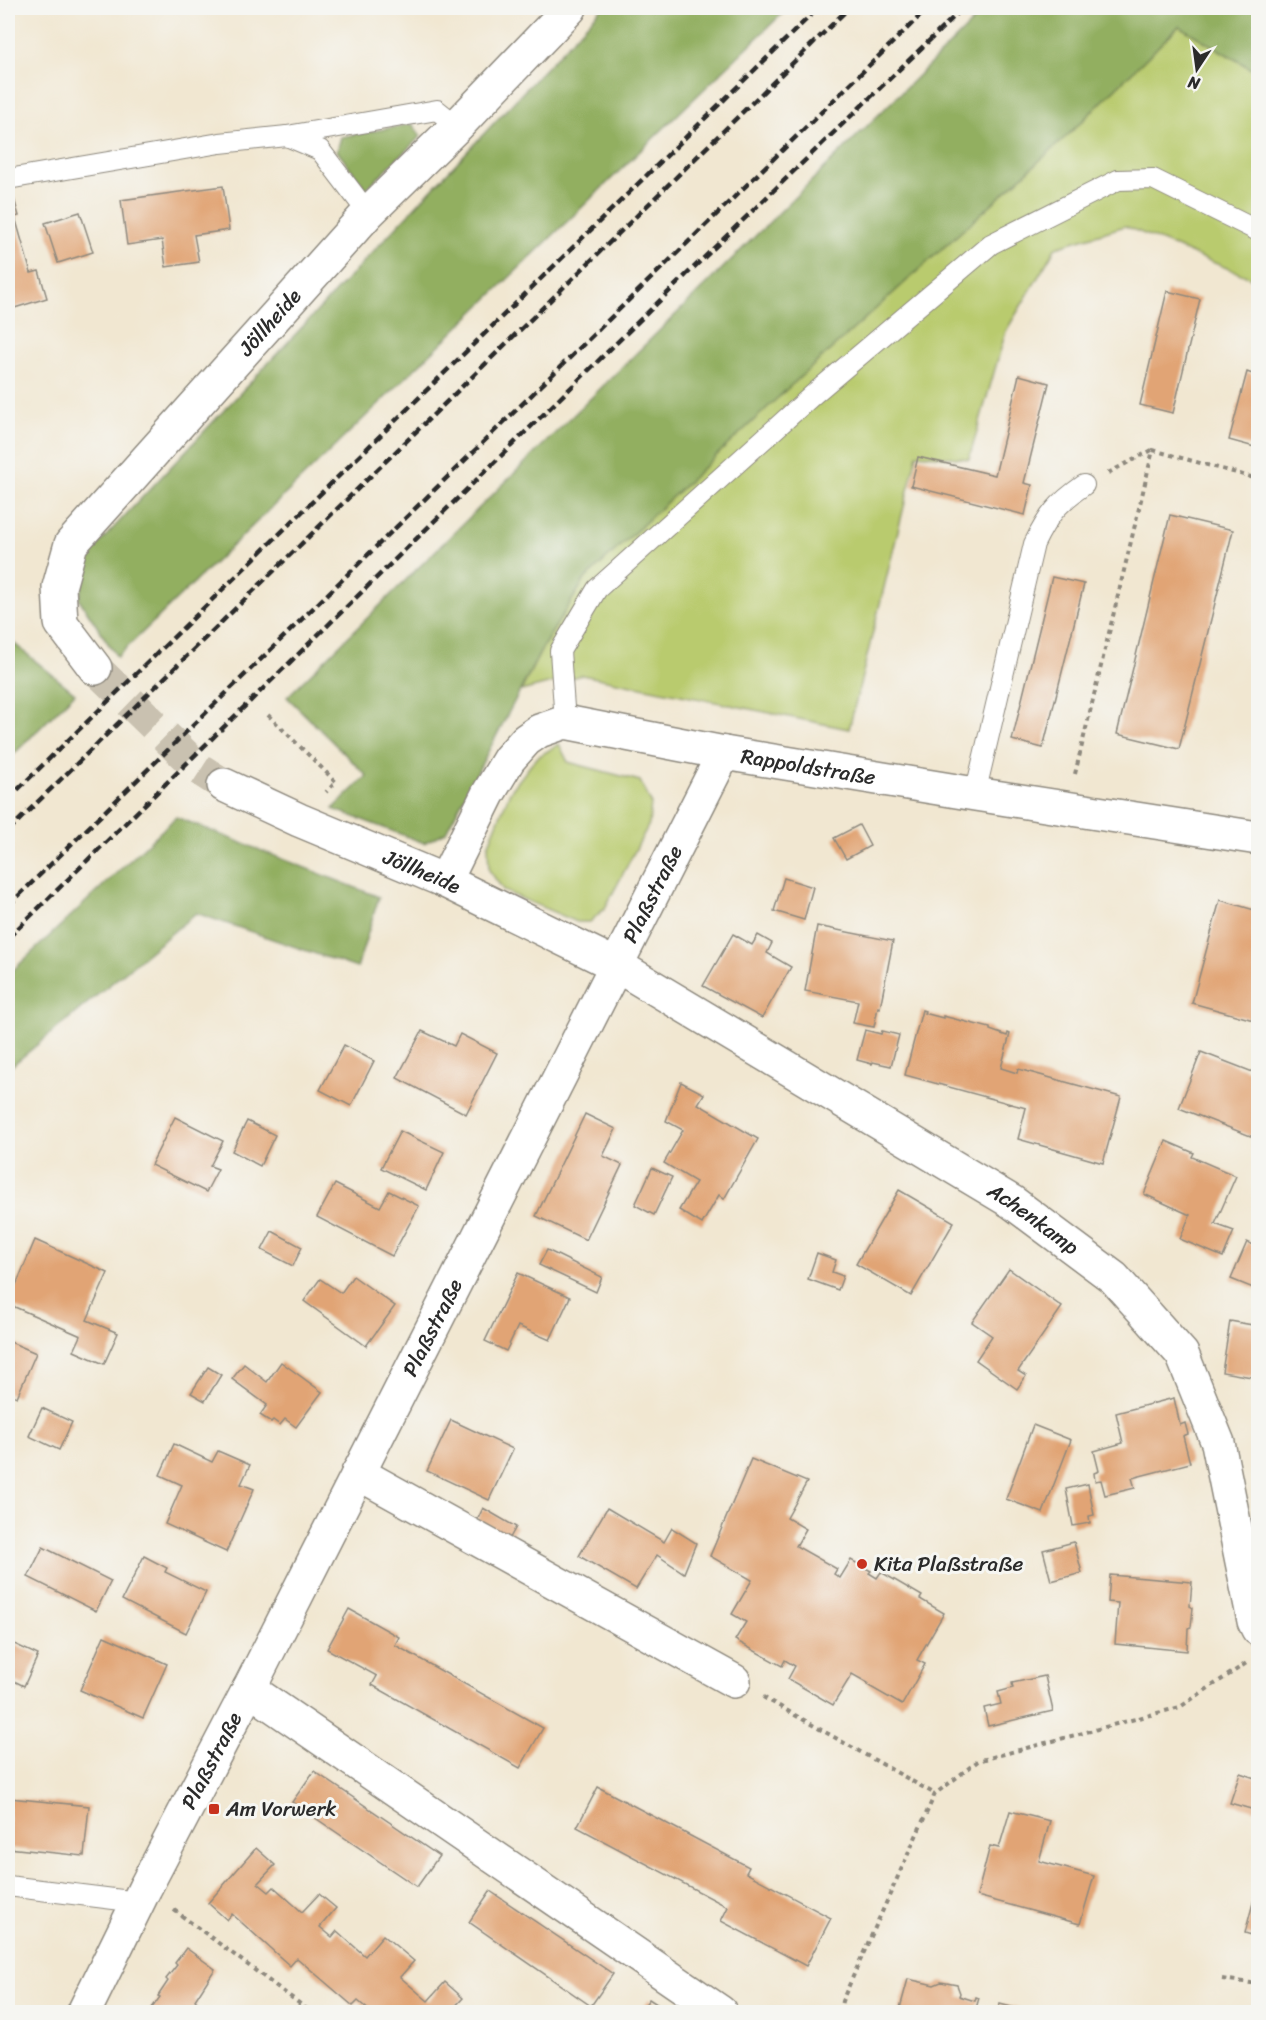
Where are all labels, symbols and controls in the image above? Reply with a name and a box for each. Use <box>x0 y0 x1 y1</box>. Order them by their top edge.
north arrow <box>1167 39 1227 99</box>
text: N <box>1184 68 1203 99</box>
street label: Jöllheide <box>228 279 311 366</box>
street label: Rappoldstraße <box>738 737 879 796</box>
street label: Jöllheide <box>376 838 467 905</box>
street label: Plaßstraße <box>611 838 693 950</box>
street label: Achenkamp <box>979 1172 1088 1265</box>
street label: Plaßstraße <box>392 1272 473 1383</box>
place label: Kita Plaßstraße <box>874 1545 1024 1583</box>
marker: Kita Plaßstraße <box>855 1557 869 1571</box>
street label: Plaßstraße <box>170 1705 253 1816</box>
place label: Am Vorwerk <box>225 1790 336 1828</box>
marker: Am Vorwerk <box>207 1802 221 1816</box>

